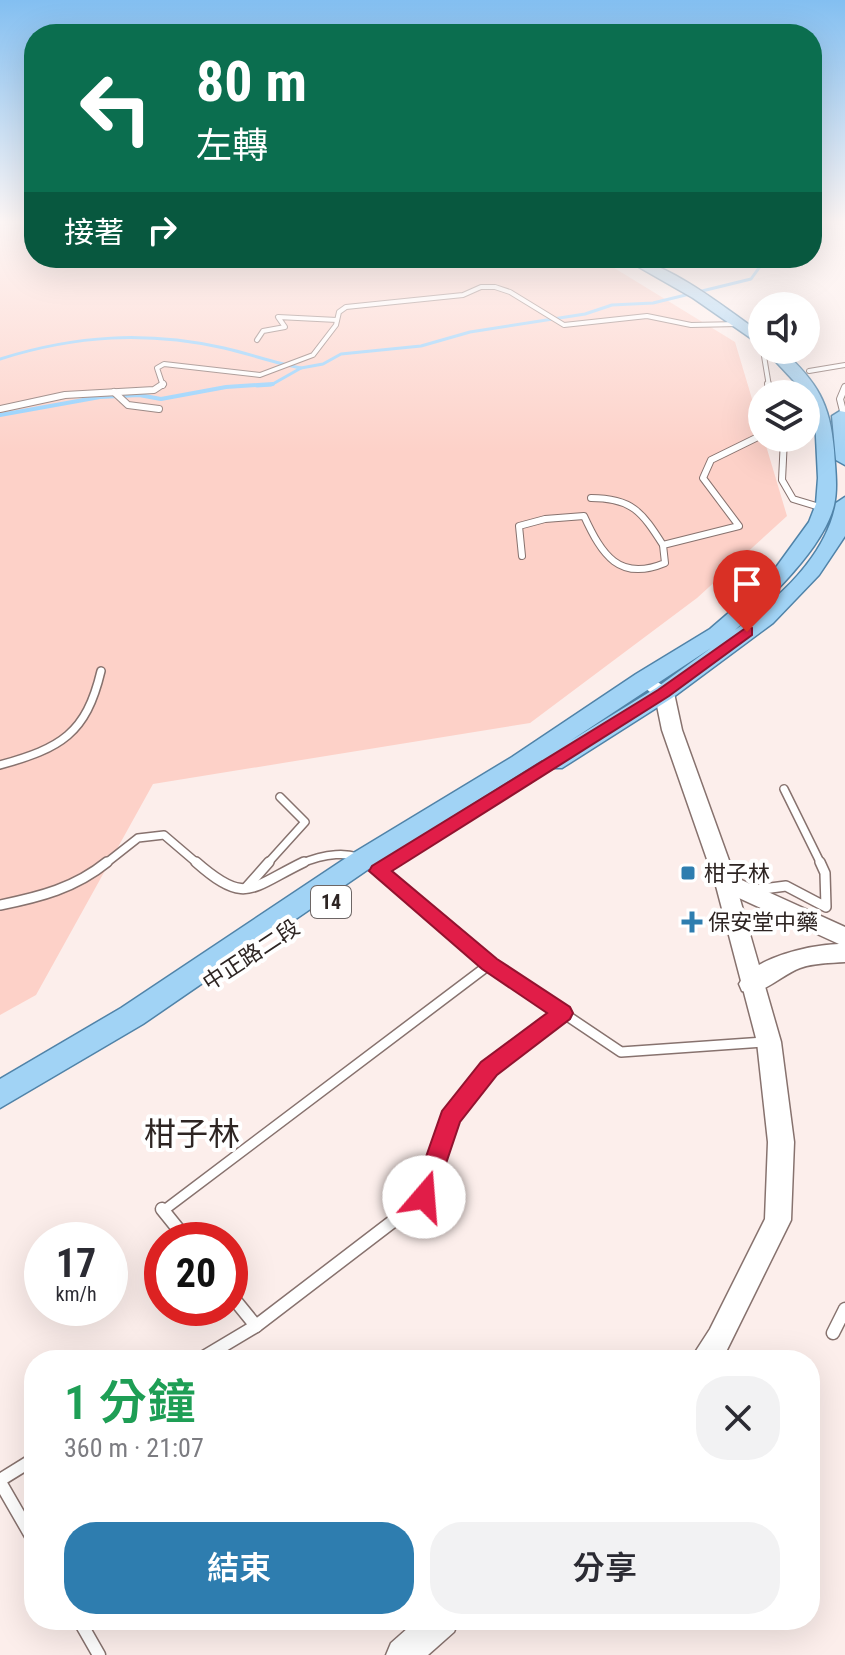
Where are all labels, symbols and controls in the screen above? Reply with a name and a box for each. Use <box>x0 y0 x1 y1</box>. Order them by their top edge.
text: 80 m <box>196 49 307 115</box>
icon: left <box>64 56 168 160</box>
text: 左轉 <box>196 125 268 167</box>
icon: right <box>140 208 184 252</box>
text: 接著 <box>64 215 124 250</box>
map controls <box>748 292 820 452</box>
button: sound <box>748 292 820 364</box>
button: layers <box>748 380 820 452</box>
pin <box>713 550 781 632</box>
icon: arrive <box>725 562 769 606</box>
place label: 柑子林 <box>704 861 770 886</box>
marker: 柑子林 <box>679 864 697 882</box>
road number: 14 <box>311 886 351 918</box>
place label: 保安堂中藥 <box>708 910 818 935</box>
marker: 保安堂中藥 <box>683 913 701 931</box>
street label: 中正路二段 <box>198 915 304 995</box>
district label: 柑子林 <box>144 1115 240 1153</box>
position arrow <box>382 1155 466 1239</box>
speed limit sign: 20 <box>144 1222 248 1326</box>
text: 17 <box>56 1240 96 1287</box>
text: km/h <box>55 1282 97 1306</box>
text: 1 分鐘 <box>64 1374 195 1431</box>
button: close <box>696 1376 780 1460</box>
text: 360 m · 21:07 <box>64 1433 204 1463</box>
button: 結束 <box>64 1522 414 1614</box>
button: 分享 <box>430 1522 780 1614</box>

